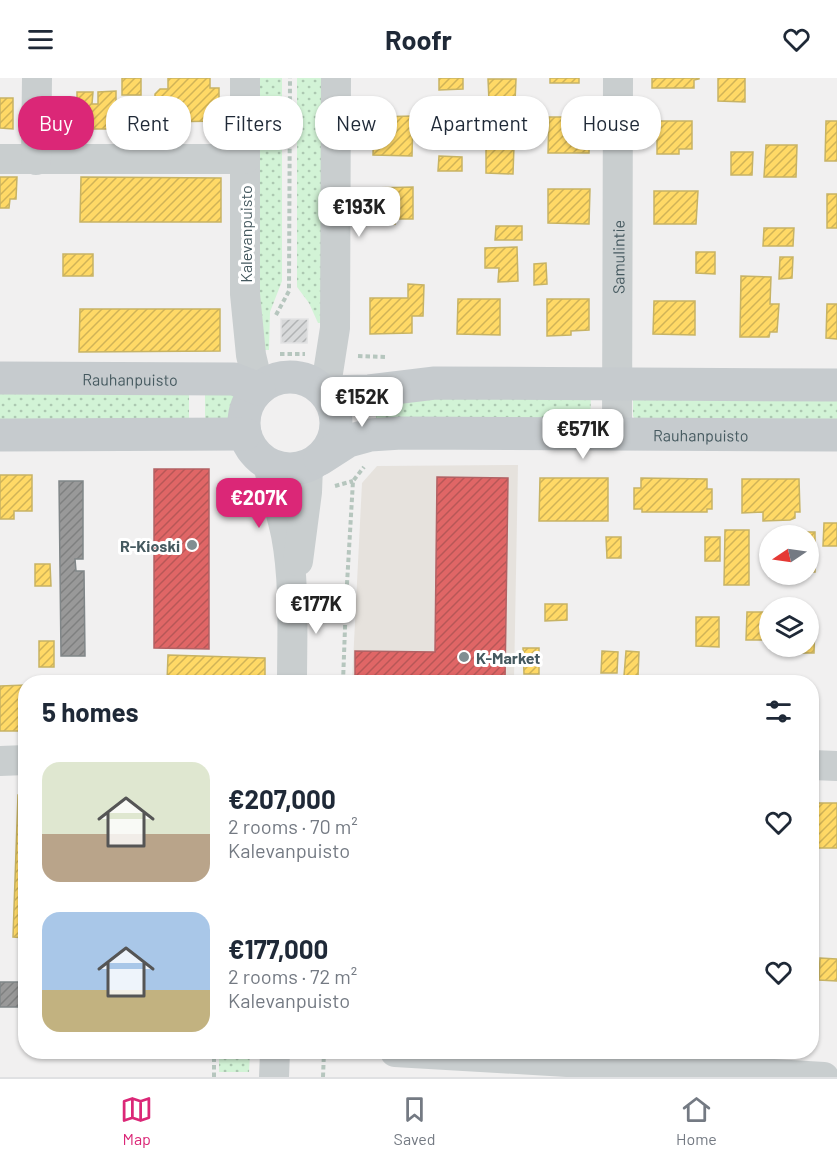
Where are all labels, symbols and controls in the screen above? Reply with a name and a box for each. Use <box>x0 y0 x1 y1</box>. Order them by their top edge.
icon: menu <box>24 23 57 56</box>
text: Roofr <box>385 23 452 55</box>
icon: heart <box>780 23 813 56</box>
chip: Buy <box>18 96 94 150</box>
chip: Rent <box>106 96 191 150</box>
chip: Filters <box>203 96 303 150</box>
chip: New <box>315 96 397 150</box>
chip: Apartment <box>409 96 549 150</box>
chip: House <box>561 96 661 150</box>
street label: Kalevanpuisto <box>236 185 255 283</box>
pin: €193K <box>317 187 401 238</box>
text: €193K <box>332 194 386 218</box>
street label: Samulintie <box>608 220 627 294</box>
street label: Rauhanpuisto <box>82 369 178 388</box>
pin: €152K <box>320 377 404 428</box>
text: €152K <box>335 384 389 408</box>
pin: €571K <box>541 409 625 460</box>
text: €571K <box>556 416 610 440</box>
street label: Rauhanpuisto <box>653 425 749 444</box>
pin: €207K <box>217 478 301 529</box>
text: €207K <box>230 485 288 509</box>
north arrow <box>759 525 819 585</box>
map controls <box>759 525 819 657</box>
place label: R-Kioski <box>120 536 180 555</box>
marker: R-Kioski <box>185 538 199 552</box>
pin: €177K <box>274 584 358 635</box>
text: €177K <box>290 591 342 615</box>
button: layers <box>759 597 819 657</box>
place label: K-Market <box>476 648 540 667</box>
marker: K-Market <box>457 650 471 664</box>
icon: filters <box>762 695 795 728</box>
text: 5 homes <box>42 696 139 727</box>
text: €207,000 <box>228 783 336 814</box>
icon: home <box>90 786 162 858</box>
icon: heart <box>762 806 795 839</box>
text: 2 rooms · 70 m² <box>228 814 358 838</box>
text: Kalevanpuisto <box>228 838 350 862</box>
text: €177,000 <box>228 933 328 964</box>
icon: home <box>90 936 162 1008</box>
icon: heart <box>762 956 795 989</box>
text: 2 rooms · 72 m² <box>228 964 357 988</box>
text: Kalevanpuisto <box>228 988 350 1012</box>
tab: Map <box>120 1093 153 1148</box>
tab: Saved <box>394 1093 436 1148</box>
tab: Home <box>676 1093 717 1148</box>

